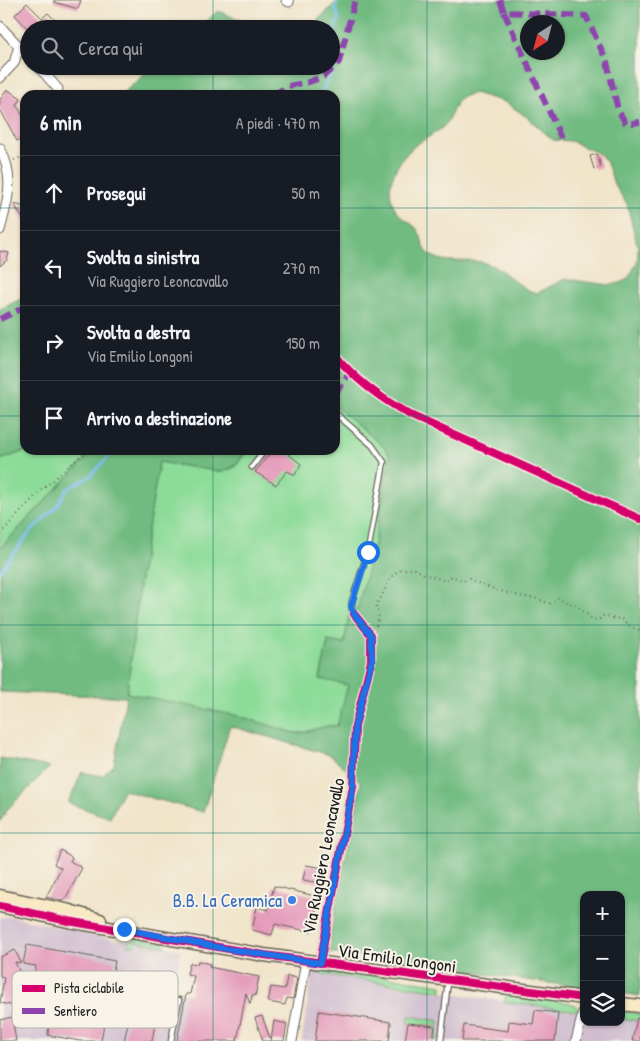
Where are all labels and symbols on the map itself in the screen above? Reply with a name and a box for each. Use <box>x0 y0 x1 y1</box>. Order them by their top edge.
north arrow <box>520 15 565 60</box>
route start <box>357 541 380 564</box>
street label: Via Ruggiero Leoncavallo <box>296 776 350 936</box>
place label: B.B. La Ceramica <box>173 888 282 913</box>
marker: B.B. La Ceramica <box>286 894 298 906</box>
route end <box>113 918 136 941</box>
street label: Via Emilio Longoni <box>336 937 458 979</box>
legend <box>12 971 178 1028</box>
text: Pista ciclabile <box>54 978 125 997</box>
text: Sentiero <box>54 1001 97 1020</box>

